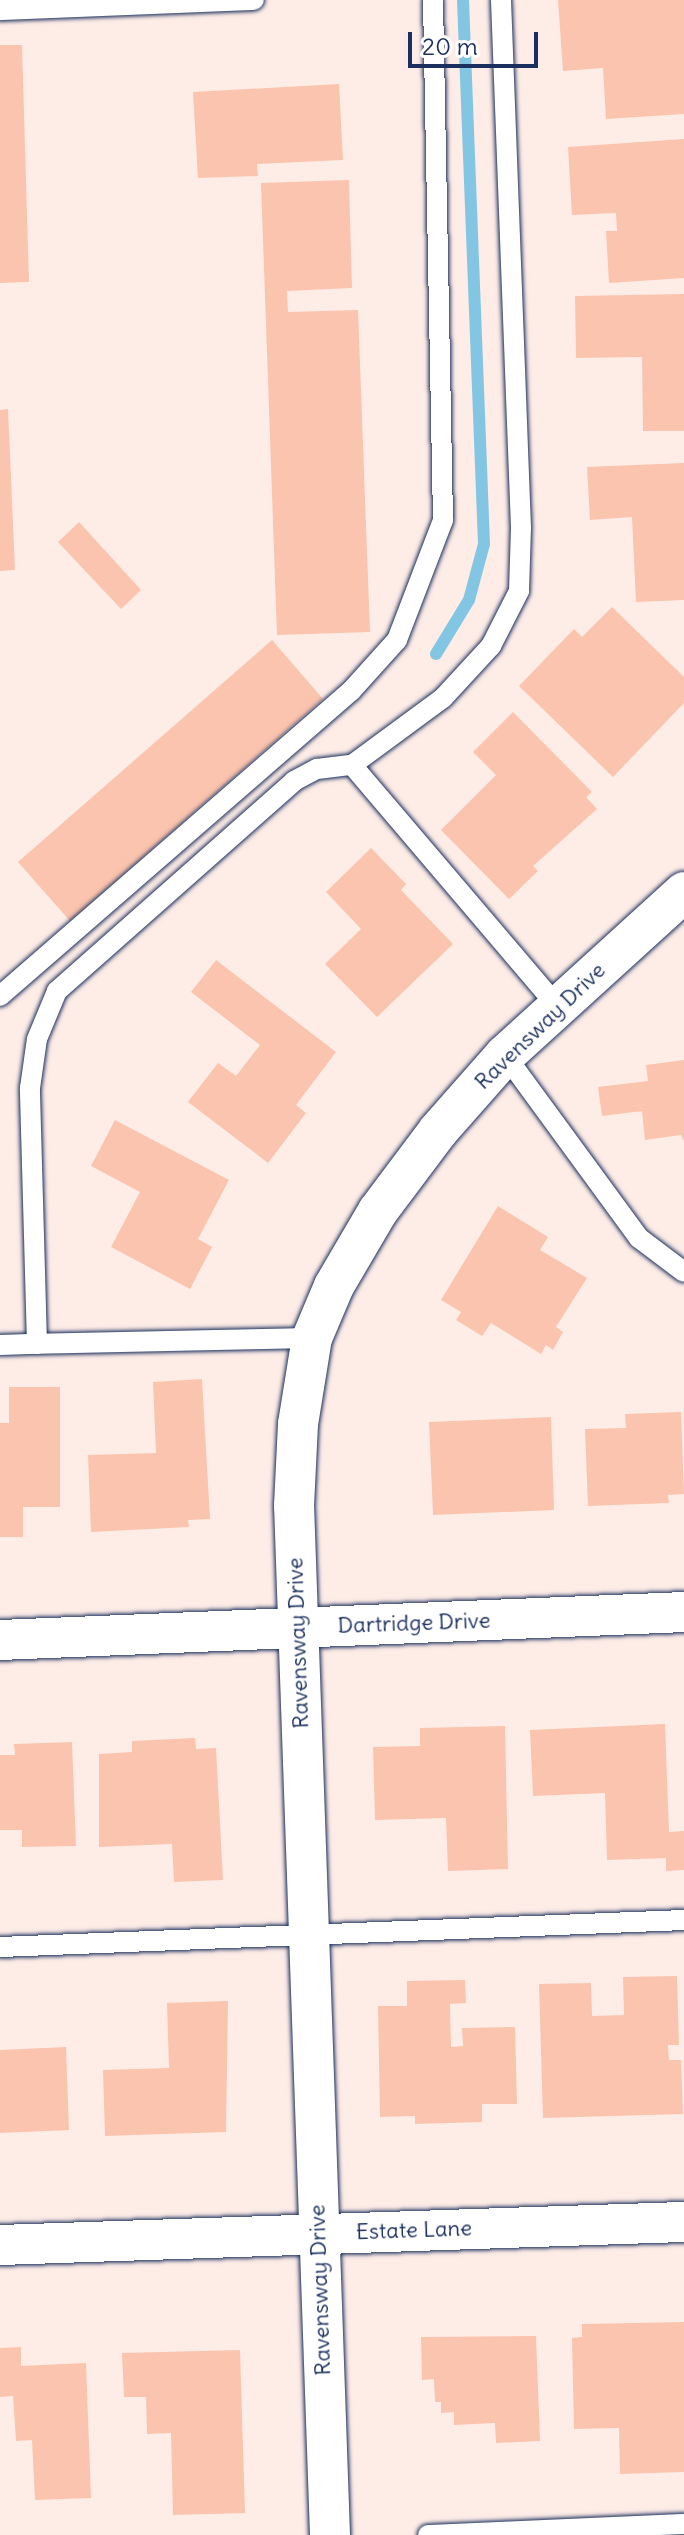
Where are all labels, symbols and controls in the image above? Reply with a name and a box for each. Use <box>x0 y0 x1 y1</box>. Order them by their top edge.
scale bar <box>412 16 542 66</box>
text: 20 m <box>422 31 478 61</box>
street label: Ravensway Drive <box>469 957 611 1095</box>
street label: Ravensway Drive <box>282 1557 314 1729</box>
street label: Dartridge Drive <box>337 1607 491 1639</box>
street label: Ravensway Drive <box>304 2204 336 2376</box>
street label: Estate Lane <box>355 2215 473 2245</box>

